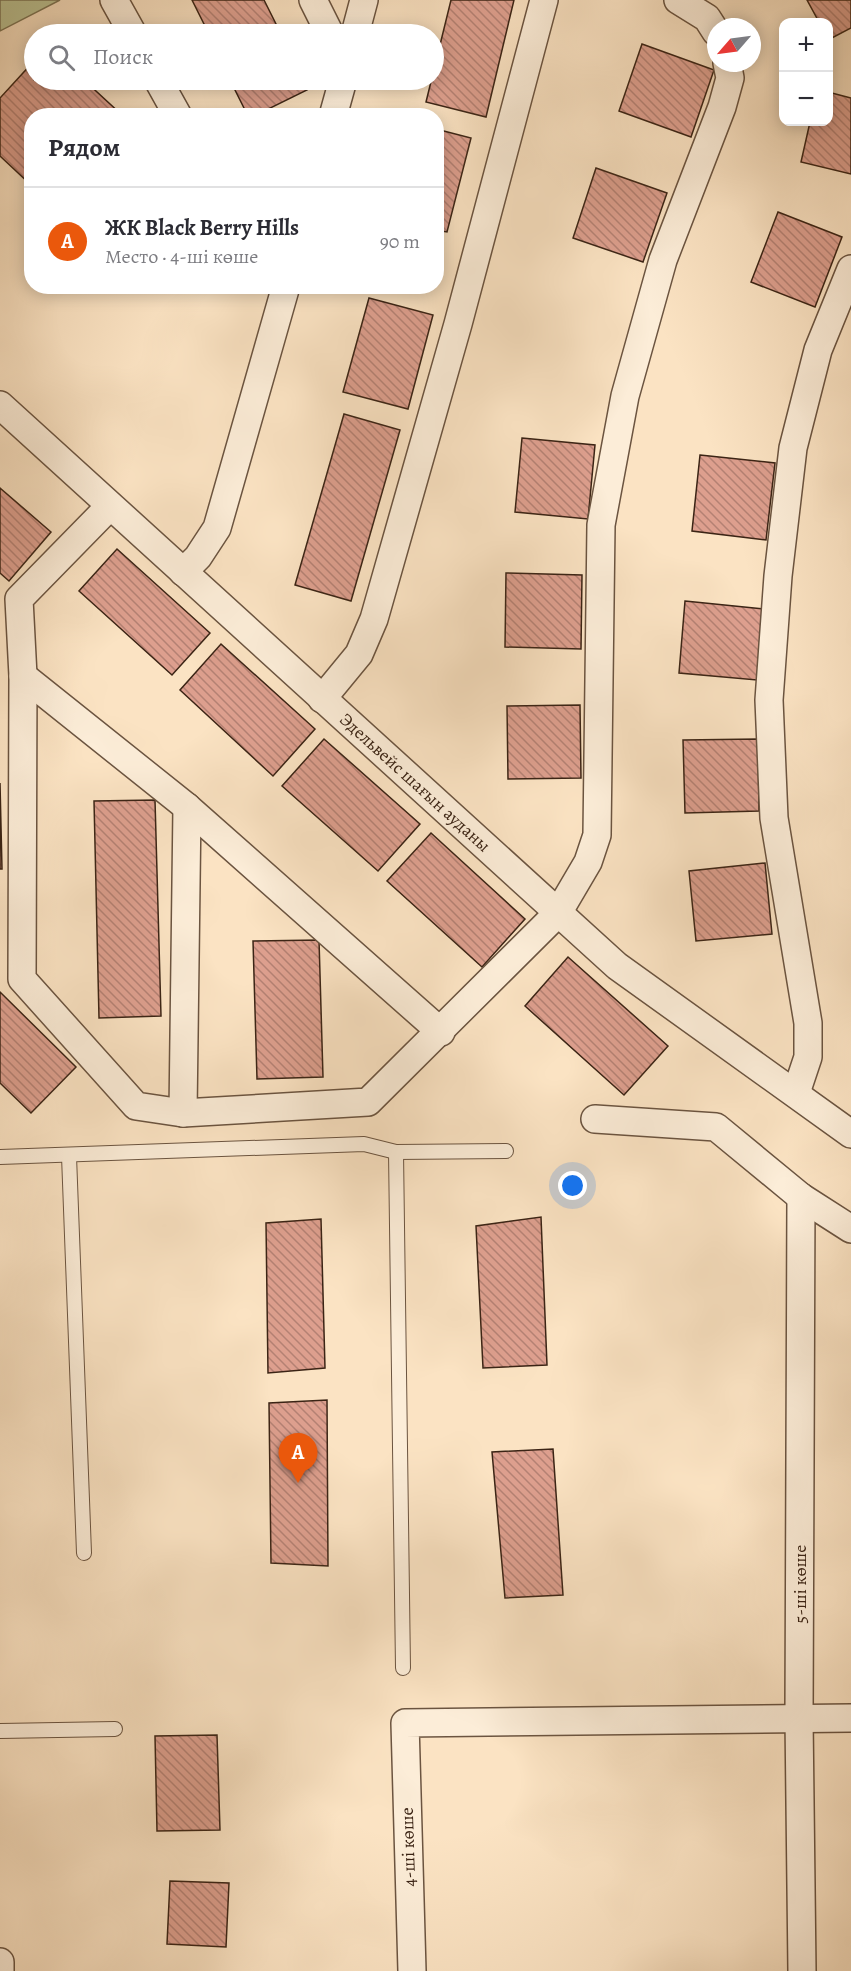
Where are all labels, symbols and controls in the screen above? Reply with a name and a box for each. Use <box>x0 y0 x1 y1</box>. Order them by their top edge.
north arrow <box>707 18 761 72</box>
map controls <box>779 18 833 126</box>
button: + <box>779 18 833 72</box>
search box <box>24 24 444 90</box>
icon: search <box>45 41 78 74</box>
text: Поиск <box>93 42 153 72</box>
button: − <box>779 72 833 126</box>
text: Рядом <box>48 130 120 165</box>
text: ЖК Black Berry Hills <box>105 213 299 243</box>
text: A <box>61 228 74 255</box>
text: 90 m <box>380 228 420 255</box>
text: Место · 4-ші көше <box>105 243 258 270</box>
street label: Эдельвейс шағын ауданы <box>334 707 496 857</box>
your location <box>558 1171 587 1200</box>
pin: A <box>278 1434 318 1483</box>
street label: 5-ші көше <box>788 1544 812 1624</box>
street label: 4-ші көше <box>395 1807 421 1887</box>

